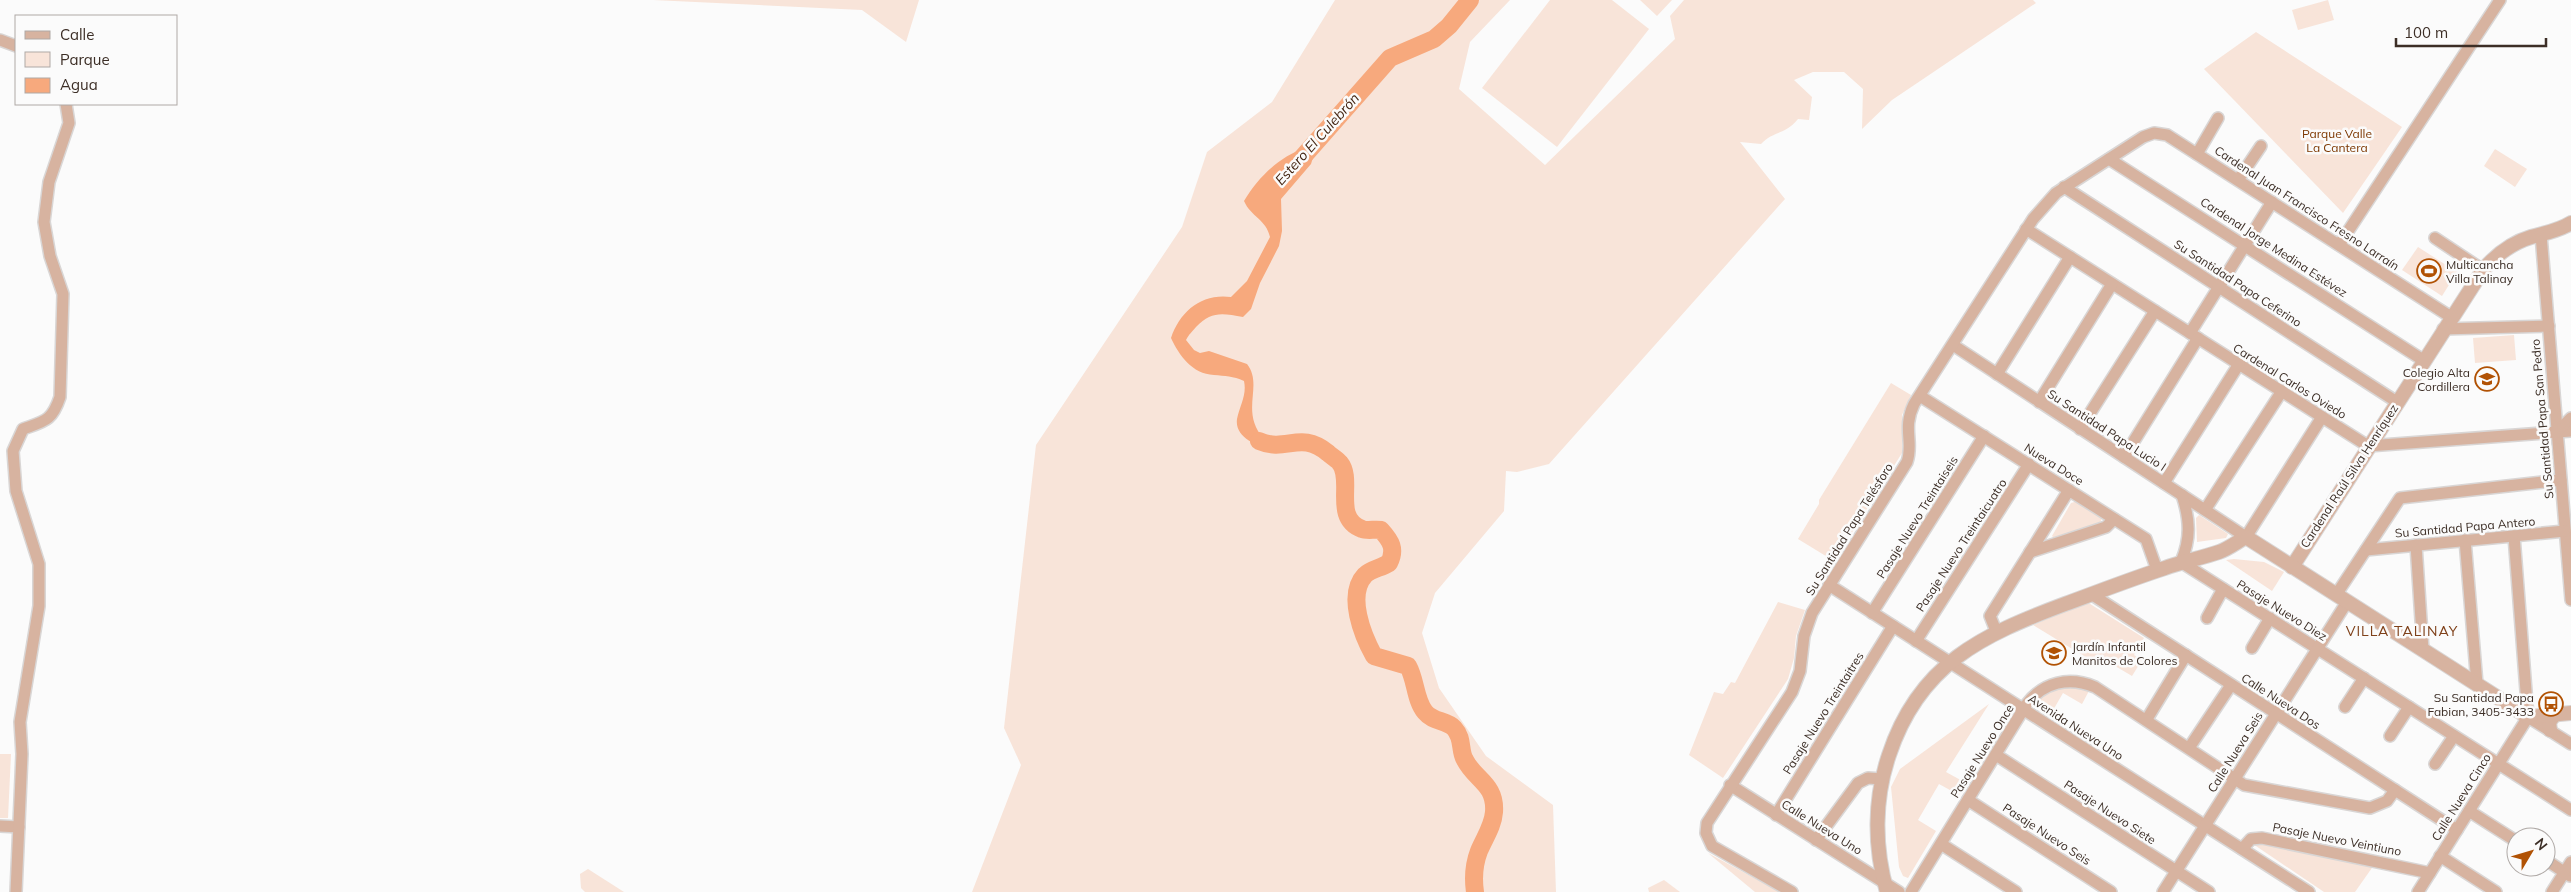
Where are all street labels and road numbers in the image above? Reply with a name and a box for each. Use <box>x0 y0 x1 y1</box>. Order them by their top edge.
street label: Cardenal Juan Francisco Fresno Larraín <box>2212 143 2402 273</box>
street label: Cardenal Jorge Medina Estévez <box>2198 194 2350 300</box>
street label: Su Santidad Papa Ceferino <box>2171 236 2305 330</box>
street label: Su Santidad Papa San Pedro <box>2528 338 2556 500</box>
street label: Cardenal Carlos Oviedo <box>2231 340 2350 422</box>
street label: Su Santidad Papa Lucio I <box>2045 386 2169 474</box>
street label: Cardenal Raúl Silva Henríquez <box>2297 401 2401 551</box>
street label: Nueva Doce <box>2022 440 2086 488</box>
street label: Pasaje Nuevo Treintaiseis <box>1873 453 1961 581</box>
street label: Su Santidad Papa Telésforo <box>1802 460 1896 598</box>
street label: Pasaje Nuevo Treintaicuatro <box>1912 476 2010 614</box>
street label: Su Santidad Papa Antero <box>2394 513 2536 541</box>
street label: Pasaje Nuevo Diez <box>2234 576 2330 644</box>
street label: Pasaje Nuevo Treintaitres <box>1779 649 1867 777</box>
street label: Calle Nueva Dos <box>2239 670 2323 732</box>
street label: Avenida Nueva Uno <box>2026 691 2126 763</box>
street label: Pasaje Nuevo Once <box>1947 701 2017 801</box>
street label: Calle Nueva Seis <box>2204 709 2266 795</box>
street label: Calle Nueva Cinco <box>2428 750 2494 843</box>
street label: Pasaje Nuevo Siete <box>2061 777 2159 847</box>
street label: Calle Nueva Uno <box>1779 796 1865 858</box>
street label: Pasaje Nuevo Seis <box>2000 800 2094 868</box>
street label: Pasaje Nuevo Veintiuno <box>2271 819 2403 859</box>

